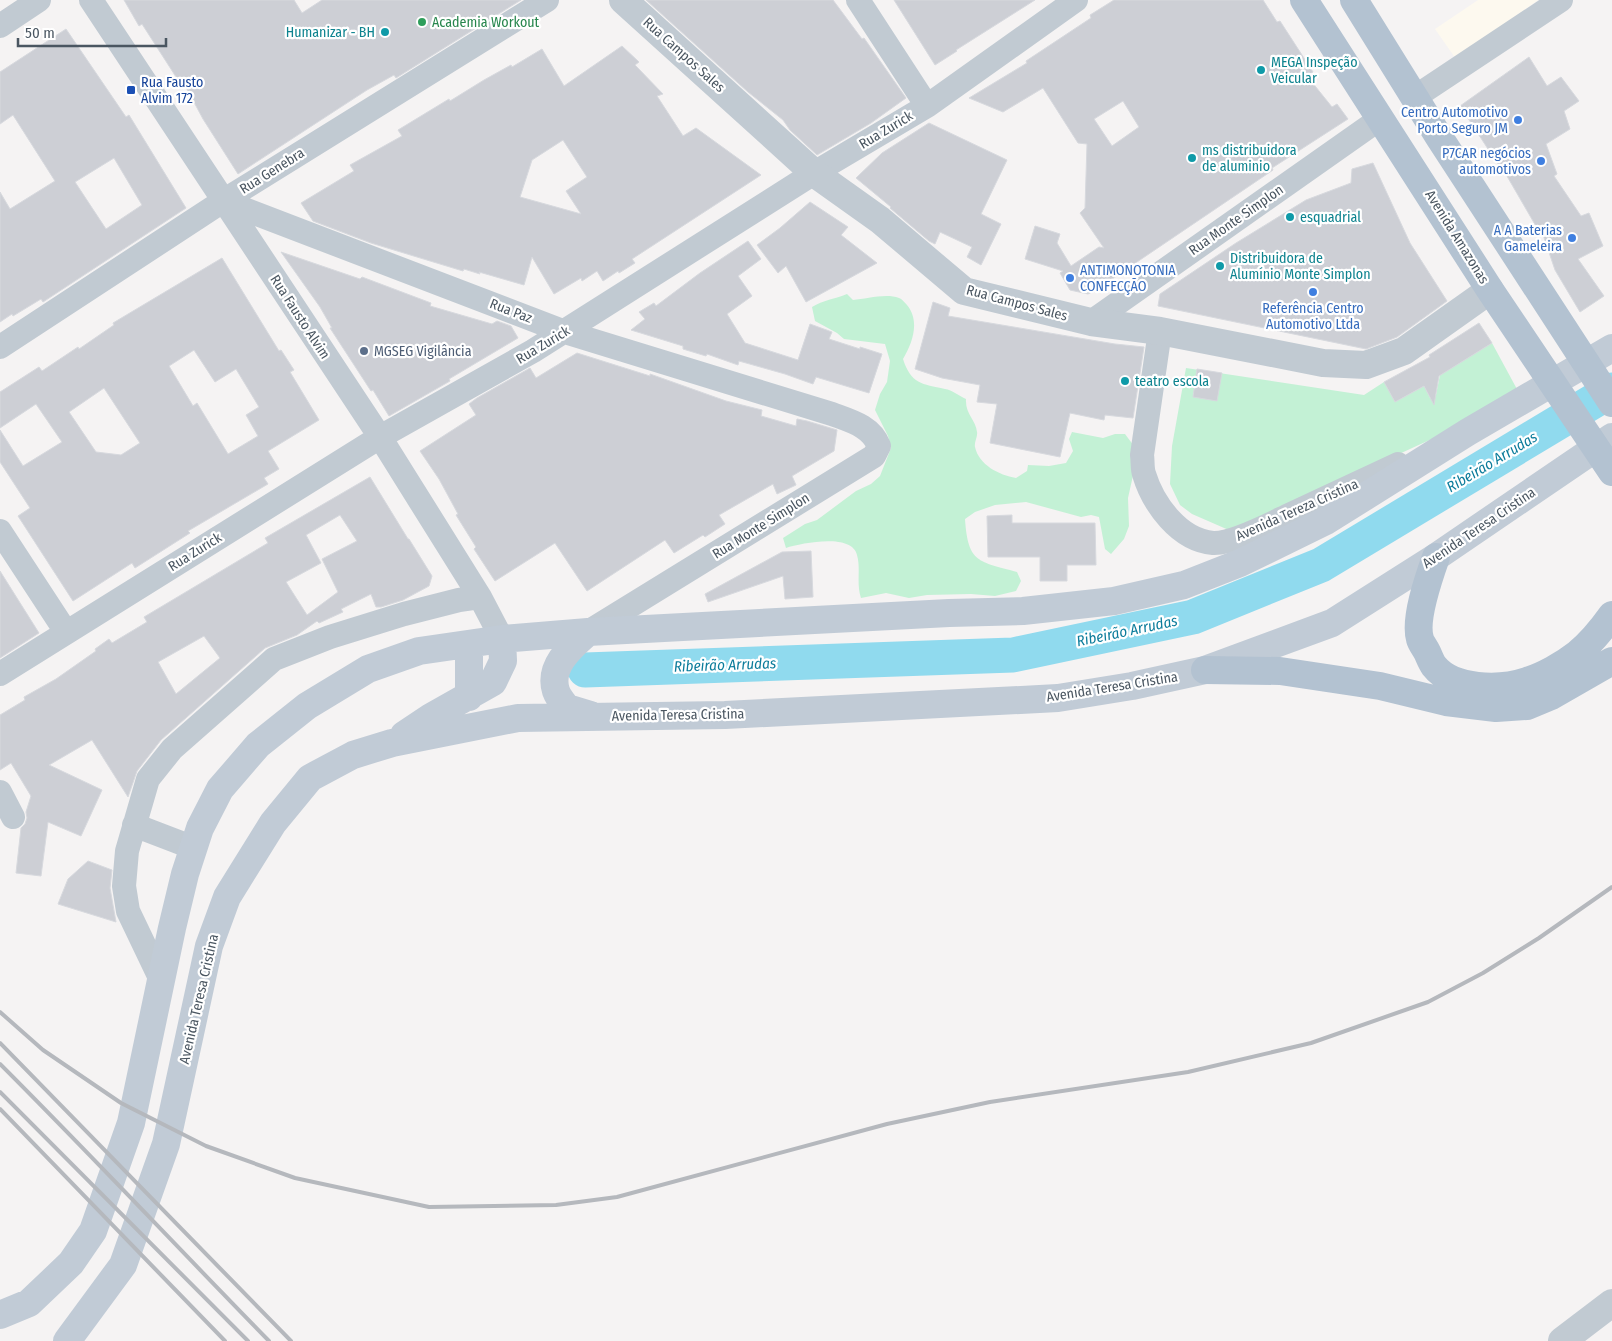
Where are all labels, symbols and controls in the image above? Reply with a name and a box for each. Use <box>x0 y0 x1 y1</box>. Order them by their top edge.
place label: Academia Workout <box>432 14 540 31</box>
street label: Rua Campos Sales <box>640 14 728 96</box>
scale bar <box>18 15 165 47</box>
marker: Academia Workout <box>416 16 428 28</box>
text: 50 m <box>25 24 55 42</box>
place label: Humanizar - BH <box>286 24 375 41</box>
marker: Humanizar - BH <box>379 26 391 38</box>
place label: MEGA Inspeção Veicular <box>1271 54 1358 87</box>
marker: MEGA Inspeção Veicular <box>1255 64 1267 76</box>
place label: Rua Fausto Alvim 172 <box>141 74 203 107</box>
marker: Rua Fausto Alvim 172 <box>125 84 137 96</box>
place label: Centro Automotivo Porto Seguro JM <box>1401 104 1508 137</box>
street label: Rua Zurick <box>856 107 916 153</box>
marker: Centro Automotivo Porto Seguro JM <box>1512 114 1524 126</box>
place label: ms distribuidora de aluminio <box>1202 142 1297 175</box>
street label: Rua Genebra <box>237 144 308 198</box>
place label: P7CAR negócios automotivos <box>1442 145 1531 178</box>
marker: ms distribuidora de aluminio <box>1186 152 1198 164</box>
marker: P7CAR negócios automotivos <box>1535 155 1547 167</box>
street label: Rua Monte Simplon <box>1185 181 1287 259</box>
street label: Avenida Amazonas <box>1421 187 1493 287</box>
place label: esquadrial <box>1300 209 1361 226</box>
marker: esquadrial <box>1284 211 1296 223</box>
place label: A A Baterias Gameleira <box>1494 222 1562 255</box>
marker: A A Baterias Gameleira <box>1566 232 1578 244</box>
place label: Distribuidora de Alumínio Monte Simplon <box>1230 250 1371 283</box>
marker: Distribuidora de Alumínio Monte Simplon <box>1214 260 1226 272</box>
place label: ANTIMONOTONIA CONFECÇÃO <box>1080 262 1176 295</box>
street label: Rua Fausto Alvim <box>266 272 334 362</box>
marker: ANTIMONOTONIA CONFECÇÃO <box>1064 272 1076 284</box>
street label: Rua Campos Sales <box>965 281 1069 325</box>
marker: Referência Centro Automotivo Ltda <box>1307 286 1319 298</box>
street label: Rua Paz <box>487 295 535 327</box>
place label: Referência Centro Automotivo Ltda <box>1262 300 1364 333</box>
street label: Rua Zurick <box>513 322 573 368</box>
place label: MGSEG Vigilância <box>374 343 472 360</box>
marker: MGSEG Vigilância <box>358 345 370 357</box>
place label: teatro escola <box>1135 373 1209 390</box>
marker: teatro escola <box>1119 375 1131 387</box>
water label: Ribeirão Arrudas <box>1443 428 1541 496</box>
street label: Avenida Tereza Cristina <box>1233 475 1361 545</box>
street label: Avenida Teresa Cristina <box>1419 484 1539 572</box>
street label: Rua Monte Simplon <box>709 489 813 563</box>
street label: Rua Zurick <box>165 529 225 575</box>
water label: Ribeirão Arrudas <box>1075 611 1180 650</box>
water label: Ribeirão Arrudas <box>673 654 777 676</box>
street label: Avenida Teresa Cristina <box>1045 668 1179 706</box>
street label: Avenida Teresa Cristina <box>611 705 745 725</box>
street label: Avenida Teresa Cristina <box>176 932 222 1066</box>

